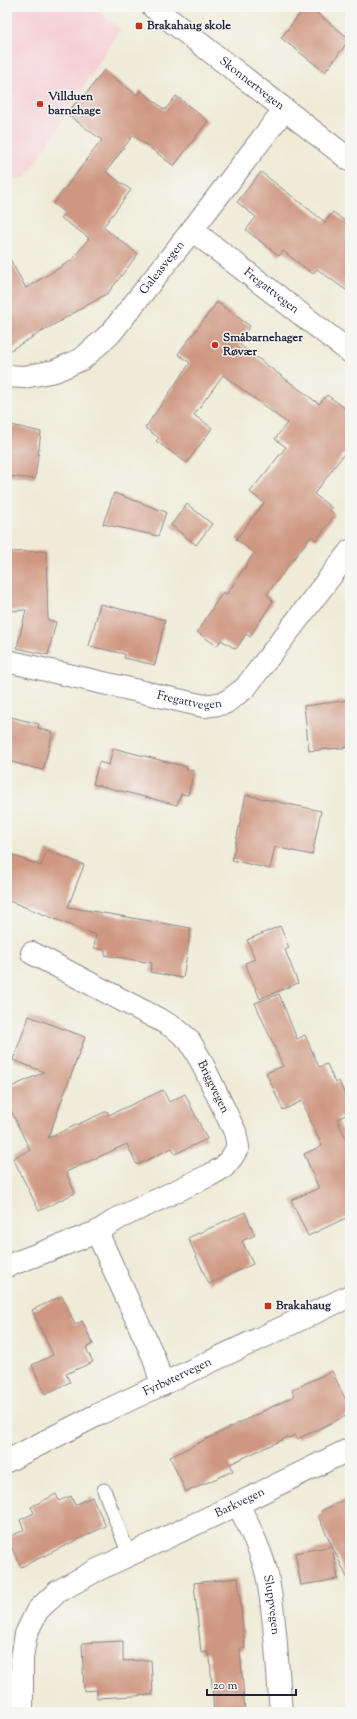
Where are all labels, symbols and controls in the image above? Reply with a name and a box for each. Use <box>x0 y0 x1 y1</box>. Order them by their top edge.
place label: Brakahaug skole <box>146 17 231 35</box>
marker: Brakahaug skole <box>134 21 144 31</box>
street label: Skonnertvegen <box>215 53 288 115</box>
place label: Villduen barnehage <box>47 88 101 120</box>
marker: Villduen barnehage <box>35 99 45 109</box>
street label: Galeasvegen <box>135 237 189 299</box>
street label: Fregattvegen <box>239 264 303 318</box>
place label: Småbarnehager Røvær <box>222 329 303 361</box>
marker: Småbarnehager Røvær <box>210 340 220 350</box>
street label: Fregattvegen <box>155 687 223 715</box>
street label: Briggvegen <box>192 1057 234 1117</box>
place label: Brakahaug <box>275 1297 331 1315</box>
marker: Brakahaug <box>263 1301 273 1311</box>
street label: Fyrbøtervegen <box>140 1353 215 1401</box>
street label: Barkvegen <box>212 1483 268 1523</box>
street label: Sluppvegen <box>258 1573 284 1636</box>
scale bar <box>207 1671 296 1697</box>
text: 20 m <box>213 1677 238 1695</box>

